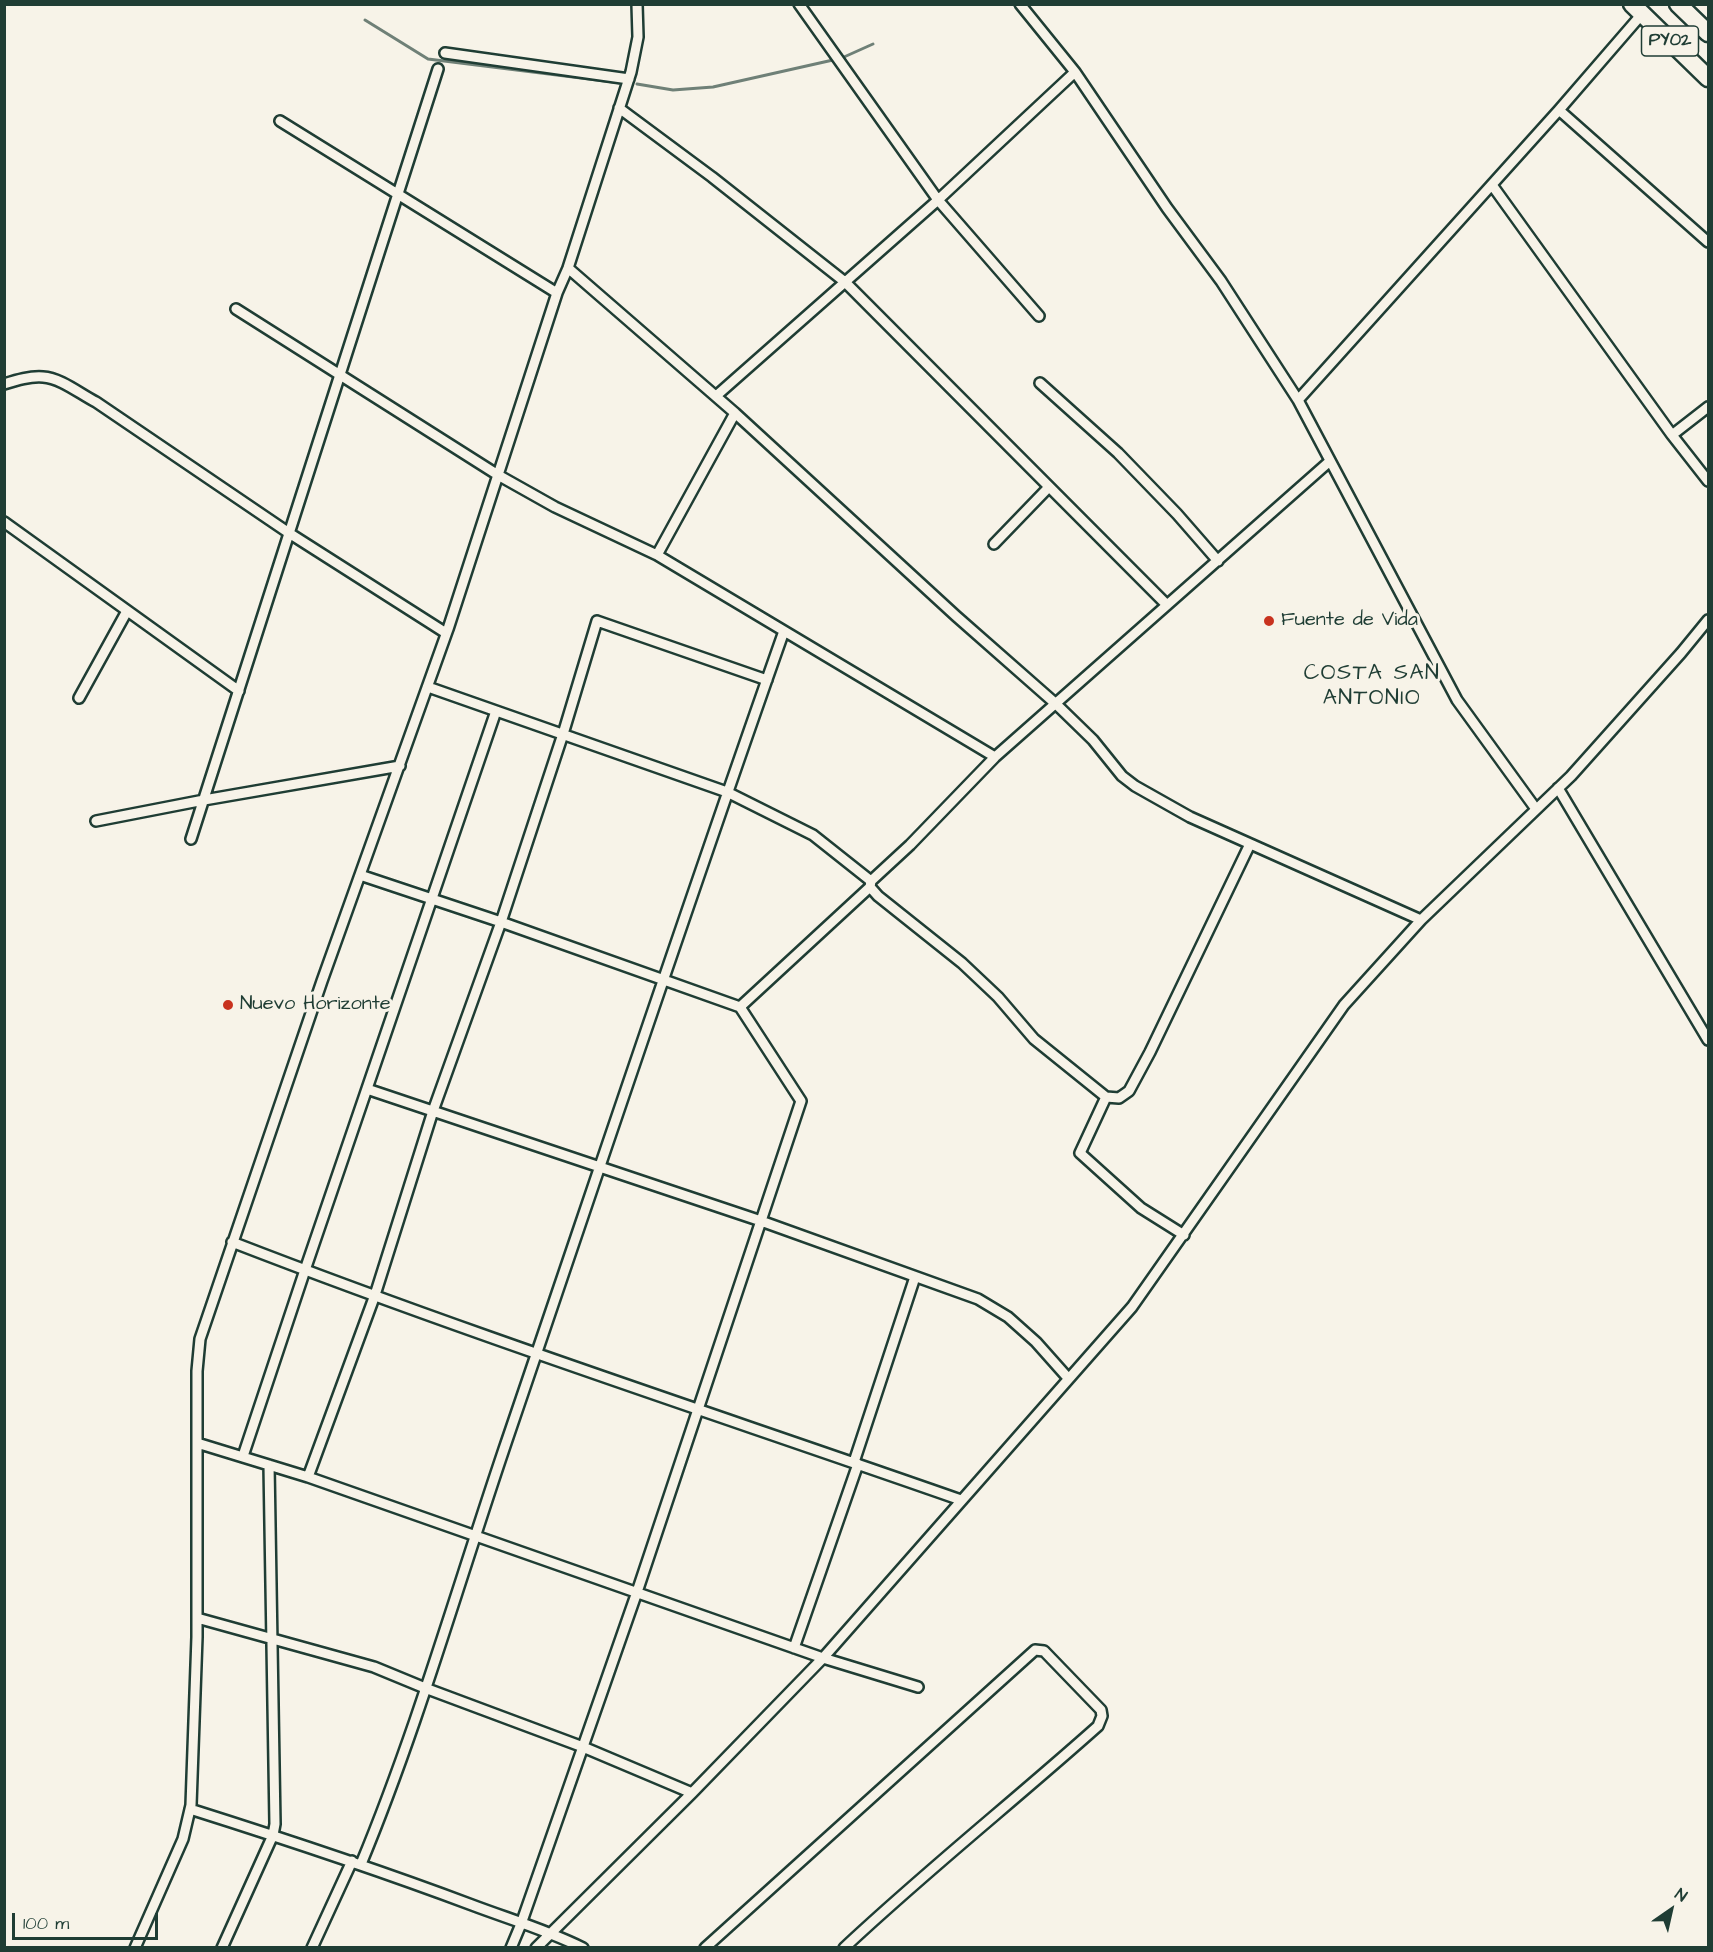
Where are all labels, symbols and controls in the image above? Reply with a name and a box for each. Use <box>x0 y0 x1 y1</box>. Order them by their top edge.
road number: PY02 <box>1642 26 1698 56</box>
place label: Fuente de Vida <box>1281 609 1418 633</box>
marker: Fuente de Vida <box>1262 614 1276 628</box>
district label: COSTA SAN ANTONIO <box>1304 661 1440 712</box>
place label: Nuevo Horizonte <box>240 993 391 1017</box>
marker: Nuevo Horizonte <box>221 998 235 1012</box>
north arrow <box>1641 1880 1701 1940</box>
text: N <box>1671 1883 1691 1907</box>
scale bar <box>15 1901 160 1939</box>
text: 100 m <box>23 1911 69 1936</box>

